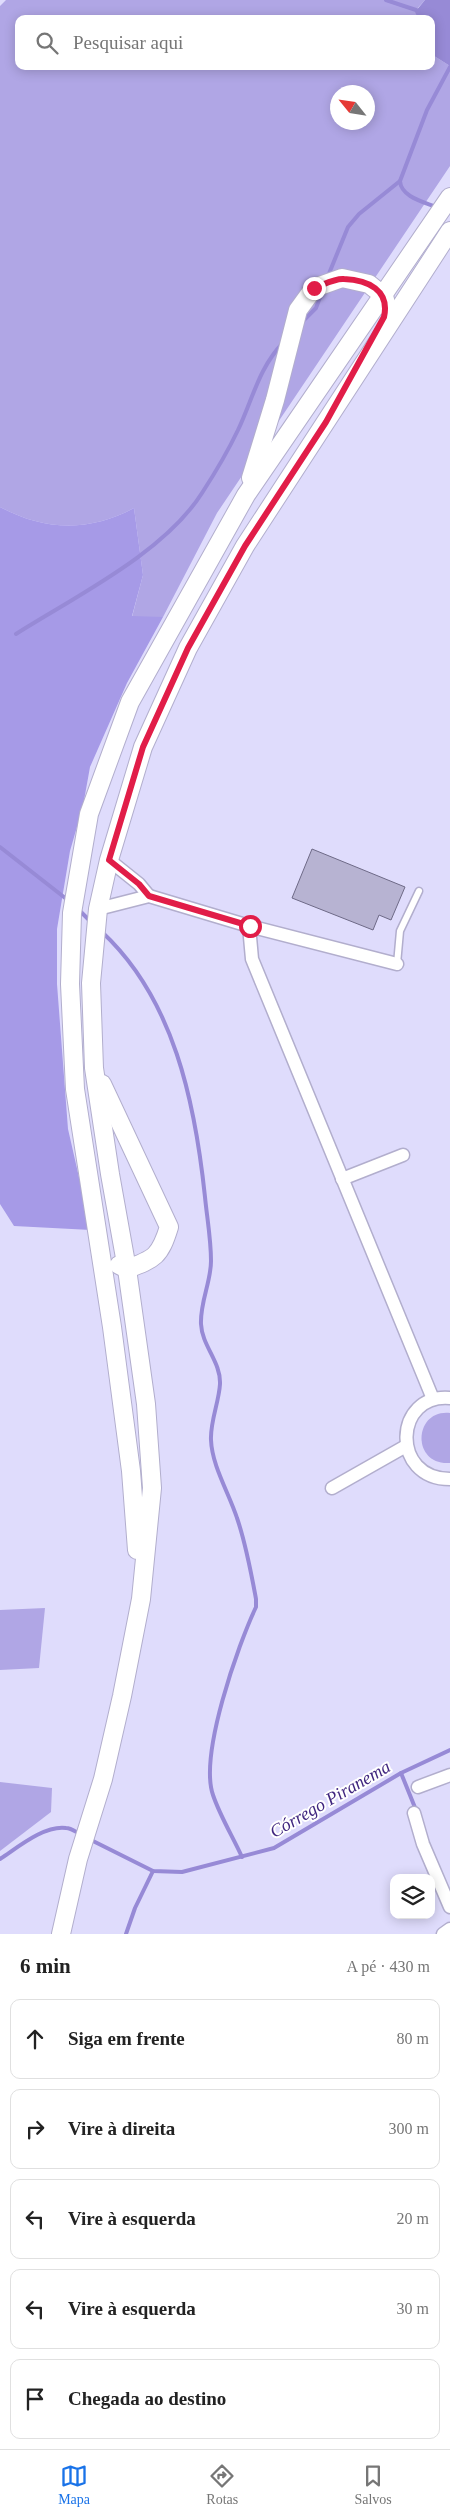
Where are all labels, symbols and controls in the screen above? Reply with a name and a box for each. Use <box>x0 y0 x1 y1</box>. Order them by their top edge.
search box <box>15 15 435 70</box>
icon: search <box>33 29 61 57</box>
text: Pesquisar aqui <box>73 32 183 53</box>
north arrow <box>330 85 375 130</box>
route end <box>303 277 326 300</box>
route start <box>239 915 262 938</box>
water label: Córrego Piranema <box>266 1756 394 1842</box>
map controls <box>390 1874 435 1919</box>
button: layers <box>390 1874 435 1919</box>
text: 6 min <box>20 1954 71 1978</box>
text: A pé · 430 m <box>346 1958 430 1975</box>
icon: ahead <box>21 2025 49 2053</box>
text: Siga em frente <box>68 2028 185 2049</box>
text: 80 m <box>397 2030 429 2047</box>
icon: right <box>21 2115 49 2143</box>
text: Vire à direita <box>68 2118 175 2139</box>
text: 300 m <box>389 2120 429 2137</box>
icon: left <box>21 2205 49 2233</box>
text: Vire à esquerda <box>68 2208 196 2229</box>
text: 20 m <box>397 2210 429 2227</box>
icon: left <box>21 2295 49 2323</box>
text: Vire à esquerda <box>68 2298 196 2319</box>
text: 30 m <box>397 2300 429 2317</box>
icon: arrive <box>21 2385 49 2413</box>
text: Chegada ao destino <box>68 2388 226 2409</box>
tab: Mapa <box>58 2462 90 2508</box>
tab: Rotas <box>206 2462 238 2508</box>
tab: Salvos <box>354 2462 392 2508</box>

